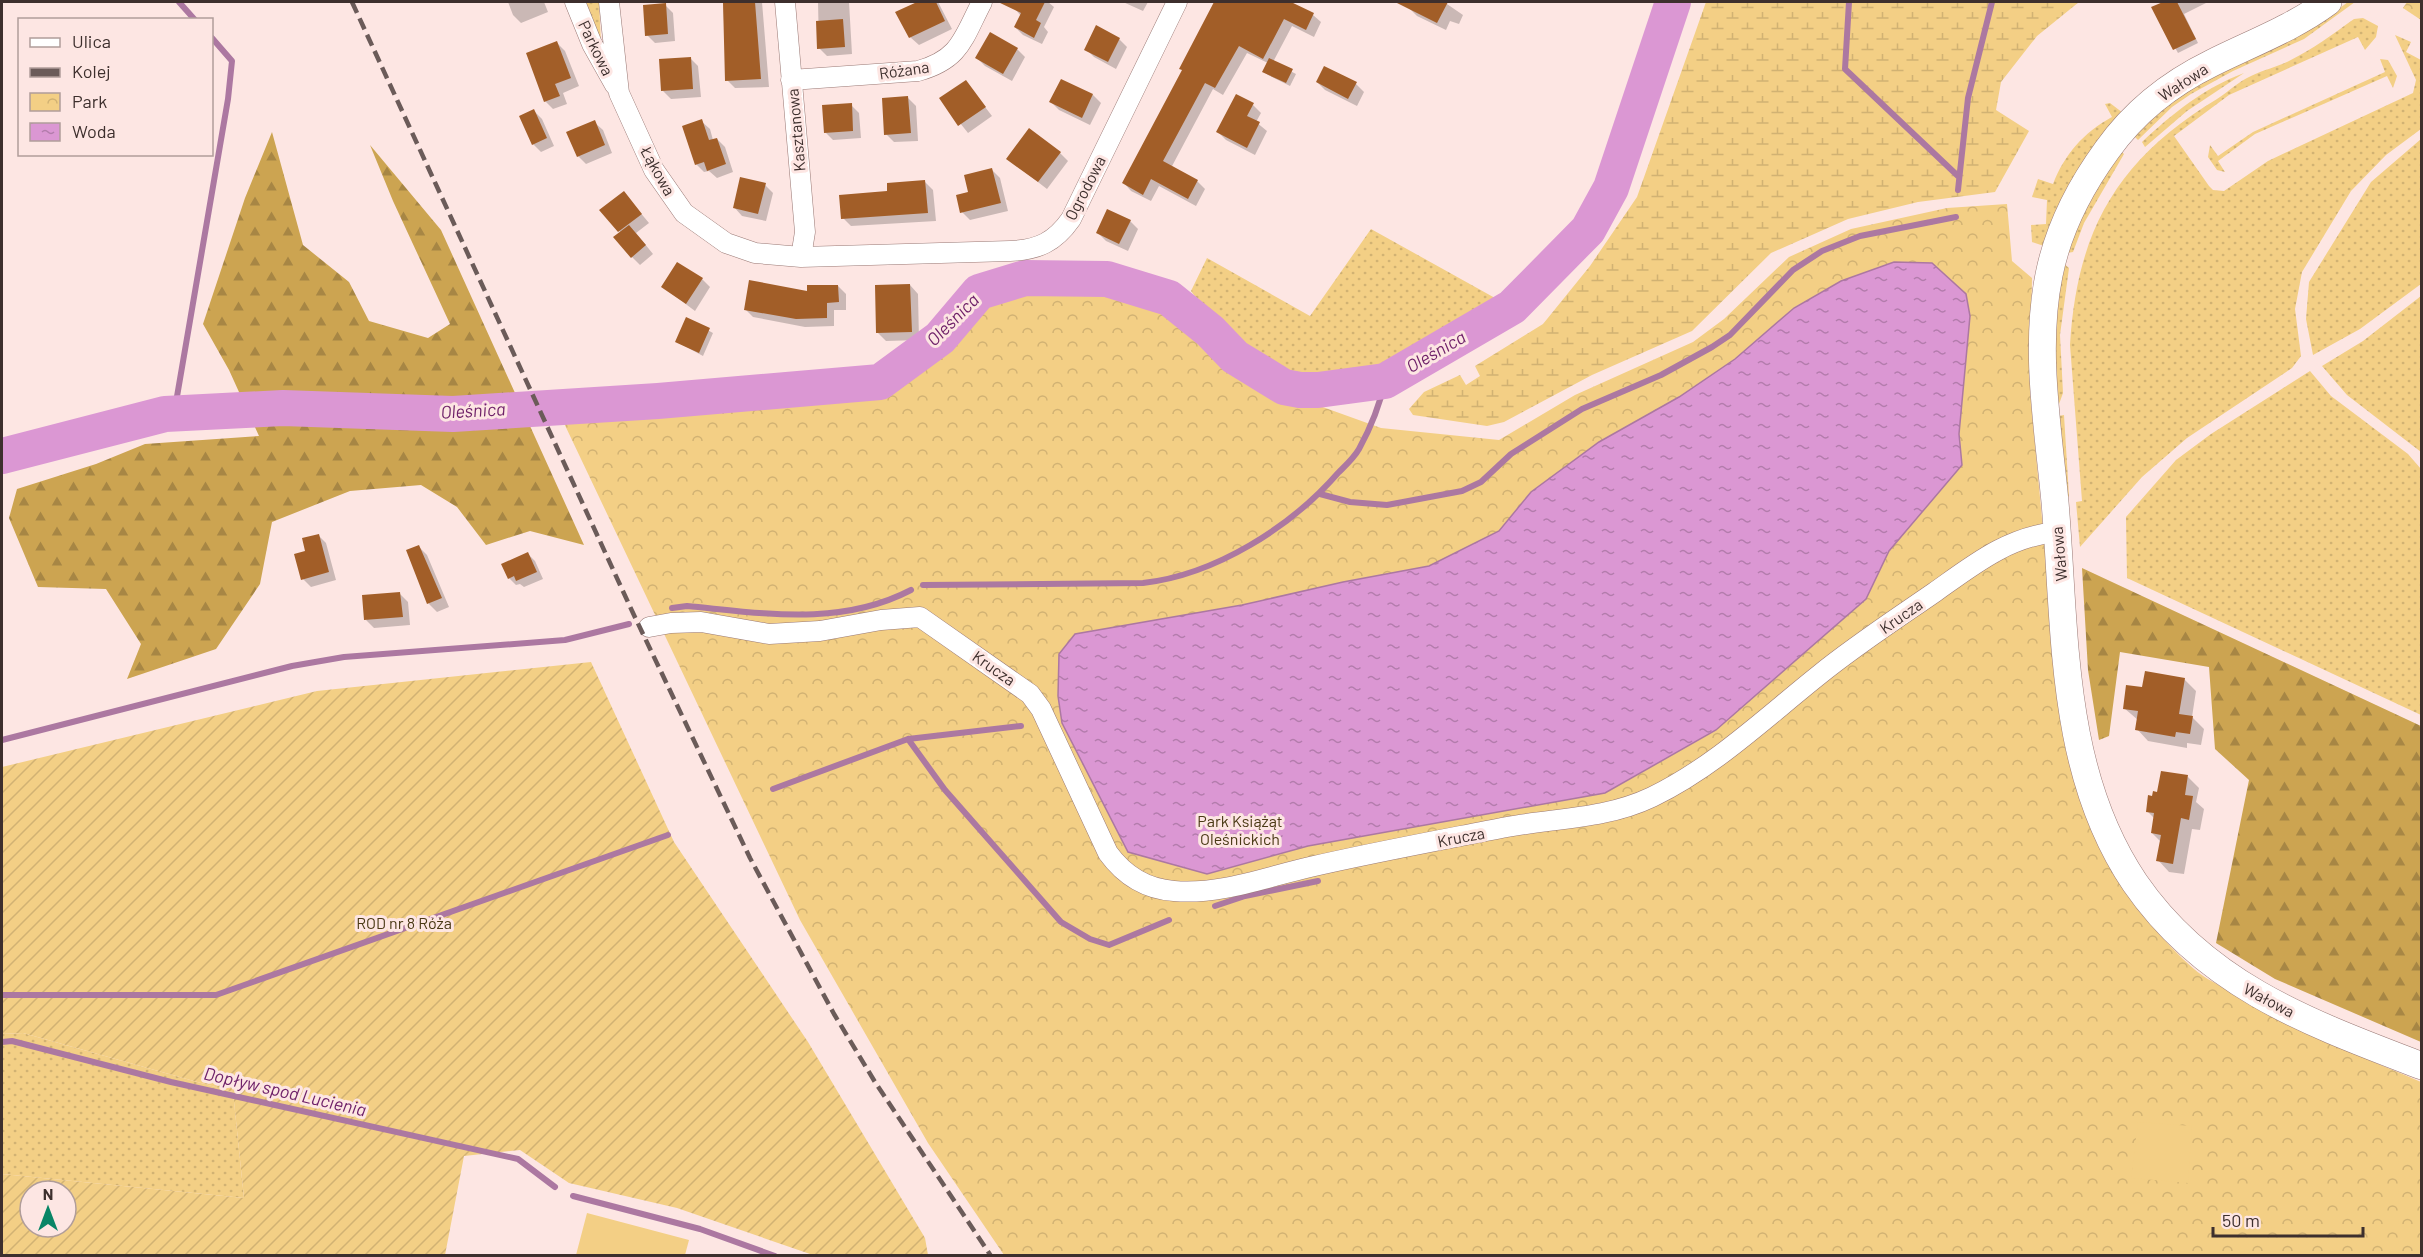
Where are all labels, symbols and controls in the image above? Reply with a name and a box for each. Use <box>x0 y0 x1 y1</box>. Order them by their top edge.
street label: Parkowa <box>575 17 618 78</box>
legend <box>18 18 213 156</box>
text: Ulica <box>72 30 111 52</box>
street label: Różana <box>878 57 930 82</box>
street label: Wałowa <box>2155 59 2211 104</box>
text: Kolej <box>72 60 111 82</box>
street label: Kasztanowa <box>782 88 809 172</box>
text: Park <box>72 90 107 112</box>
text: Woda <box>72 120 116 142</box>
street label: Łąkowa <box>637 142 680 199</box>
street label: Ogrodowa <box>1060 152 1109 223</box>
water label: Oleśnica <box>922 289 983 350</box>
water label: Oleśnica <box>1402 325 1469 377</box>
water label: Oleśnica <box>440 397 506 423</box>
street label: Wałowa <box>2047 526 2070 582</box>
street label: Krucza <box>1876 594 1926 637</box>
street label: Krucza <box>969 646 1019 689</box>
park label: Park Książąt Oleśnickich <box>1197 811 1283 848</box>
street label: Krucza <box>1436 823 1486 850</box>
park label: ROD nr 8 Róża <box>356 913 452 932</box>
street label: Wałowa <box>2241 978 2298 1021</box>
water label: Dopływ spod Lucienia <box>202 1062 369 1120</box>
north arrow <box>18 1179 78 1239</box>
text: N <box>43 1184 53 1203</box>
scale bar <box>2213 1200 2363 1238</box>
text: 50 m <box>2222 1209 2260 1231</box>

